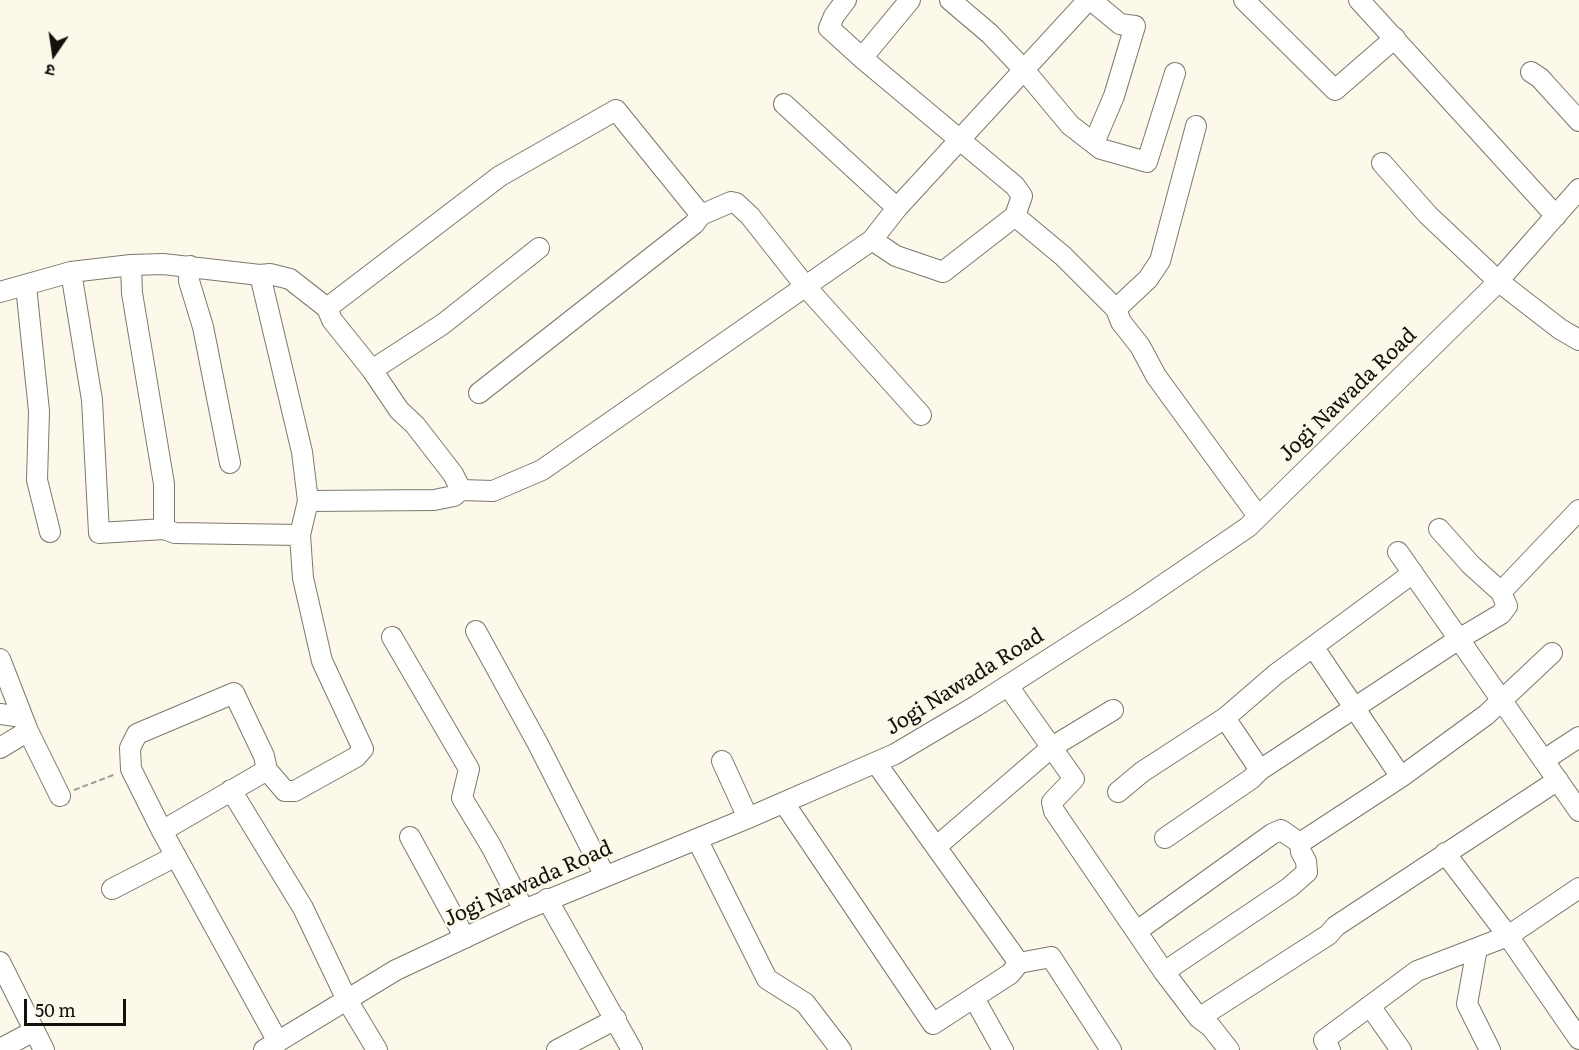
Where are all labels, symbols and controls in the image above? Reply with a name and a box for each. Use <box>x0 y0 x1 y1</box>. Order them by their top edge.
north arrow <box>24 24 84 84</box>
text: उ <box>43 59 57 84</box>
street label: Jogi Nawada Road <box>1274 323 1422 467</box>
street label: Jogi Nawada Road <box>881 623 1049 741</box>
street label: Jogi Nawada Road <box>440 836 616 932</box>
scale bar <box>27 987 129 1025</box>
text: 50 m <box>35 996 76 1023</box>

